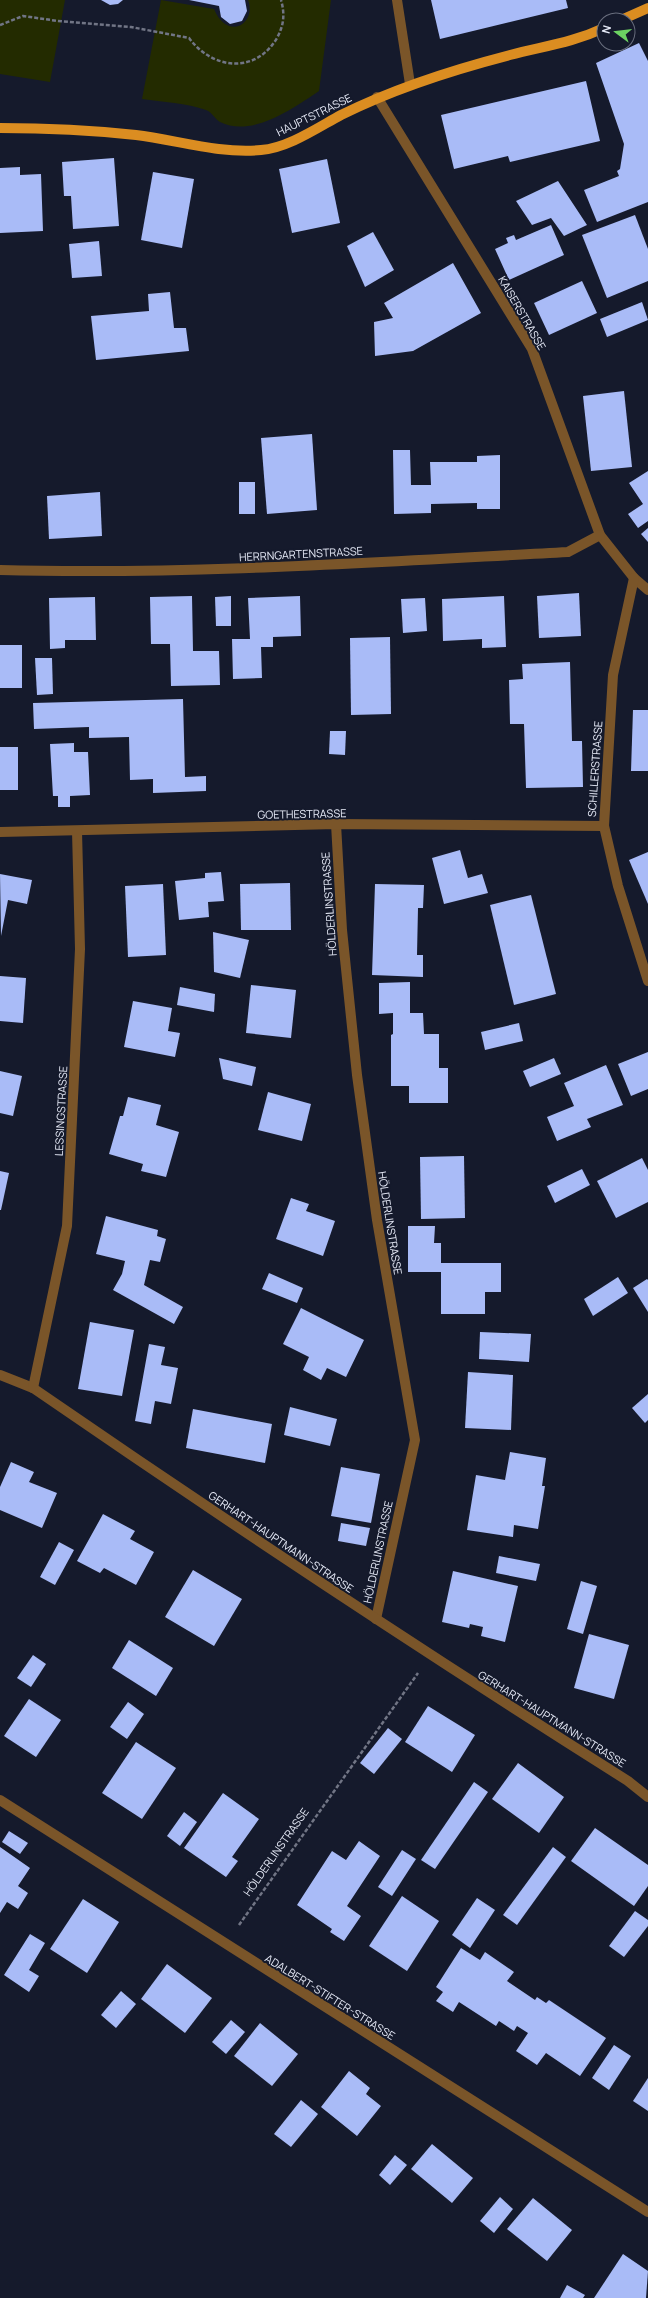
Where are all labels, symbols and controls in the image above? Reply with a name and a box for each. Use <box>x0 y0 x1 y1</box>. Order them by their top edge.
north arrow <box>596 12 636 52</box>
text: N <box>598 23 614 35</box>
street label: HAUPTSTRASSE <box>274 90 354 139</box>
street label: KAISERSTRASSE <box>495 273 550 352</box>
street label: HERRNGARTENSTRASSE <box>239 543 363 564</box>
street label: SCHILLERSTRASSE <box>584 720 605 817</box>
street label: GOETHESTRASSE <box>257 805 347 822</box>
street label: HÖLDERLINSTRASSE <box>317 851 340 957</box>
street label: LESSINGSTRASSE <box>51 1066 70 1156</box>
street label: HÖLDERLINSTRASSE <box>375 1170 406 1276</box>
street label: GERHART-HAUPTMANN-STRASSE <box>206 1487 357 1596</box>
street label: HÖLDERLINSTRASSE <box>359 1499 396 1605</box>
street label: GERHART-HAUPTMANN-STRASSE <box>475 1667 629 1770</box>
street label: HÖLDERLINSTRASSE <box>239 1805 312 1899</box>
street label: ADALBERT-STIFTER-STRASSE <box>262 1950 398 2043</box>

